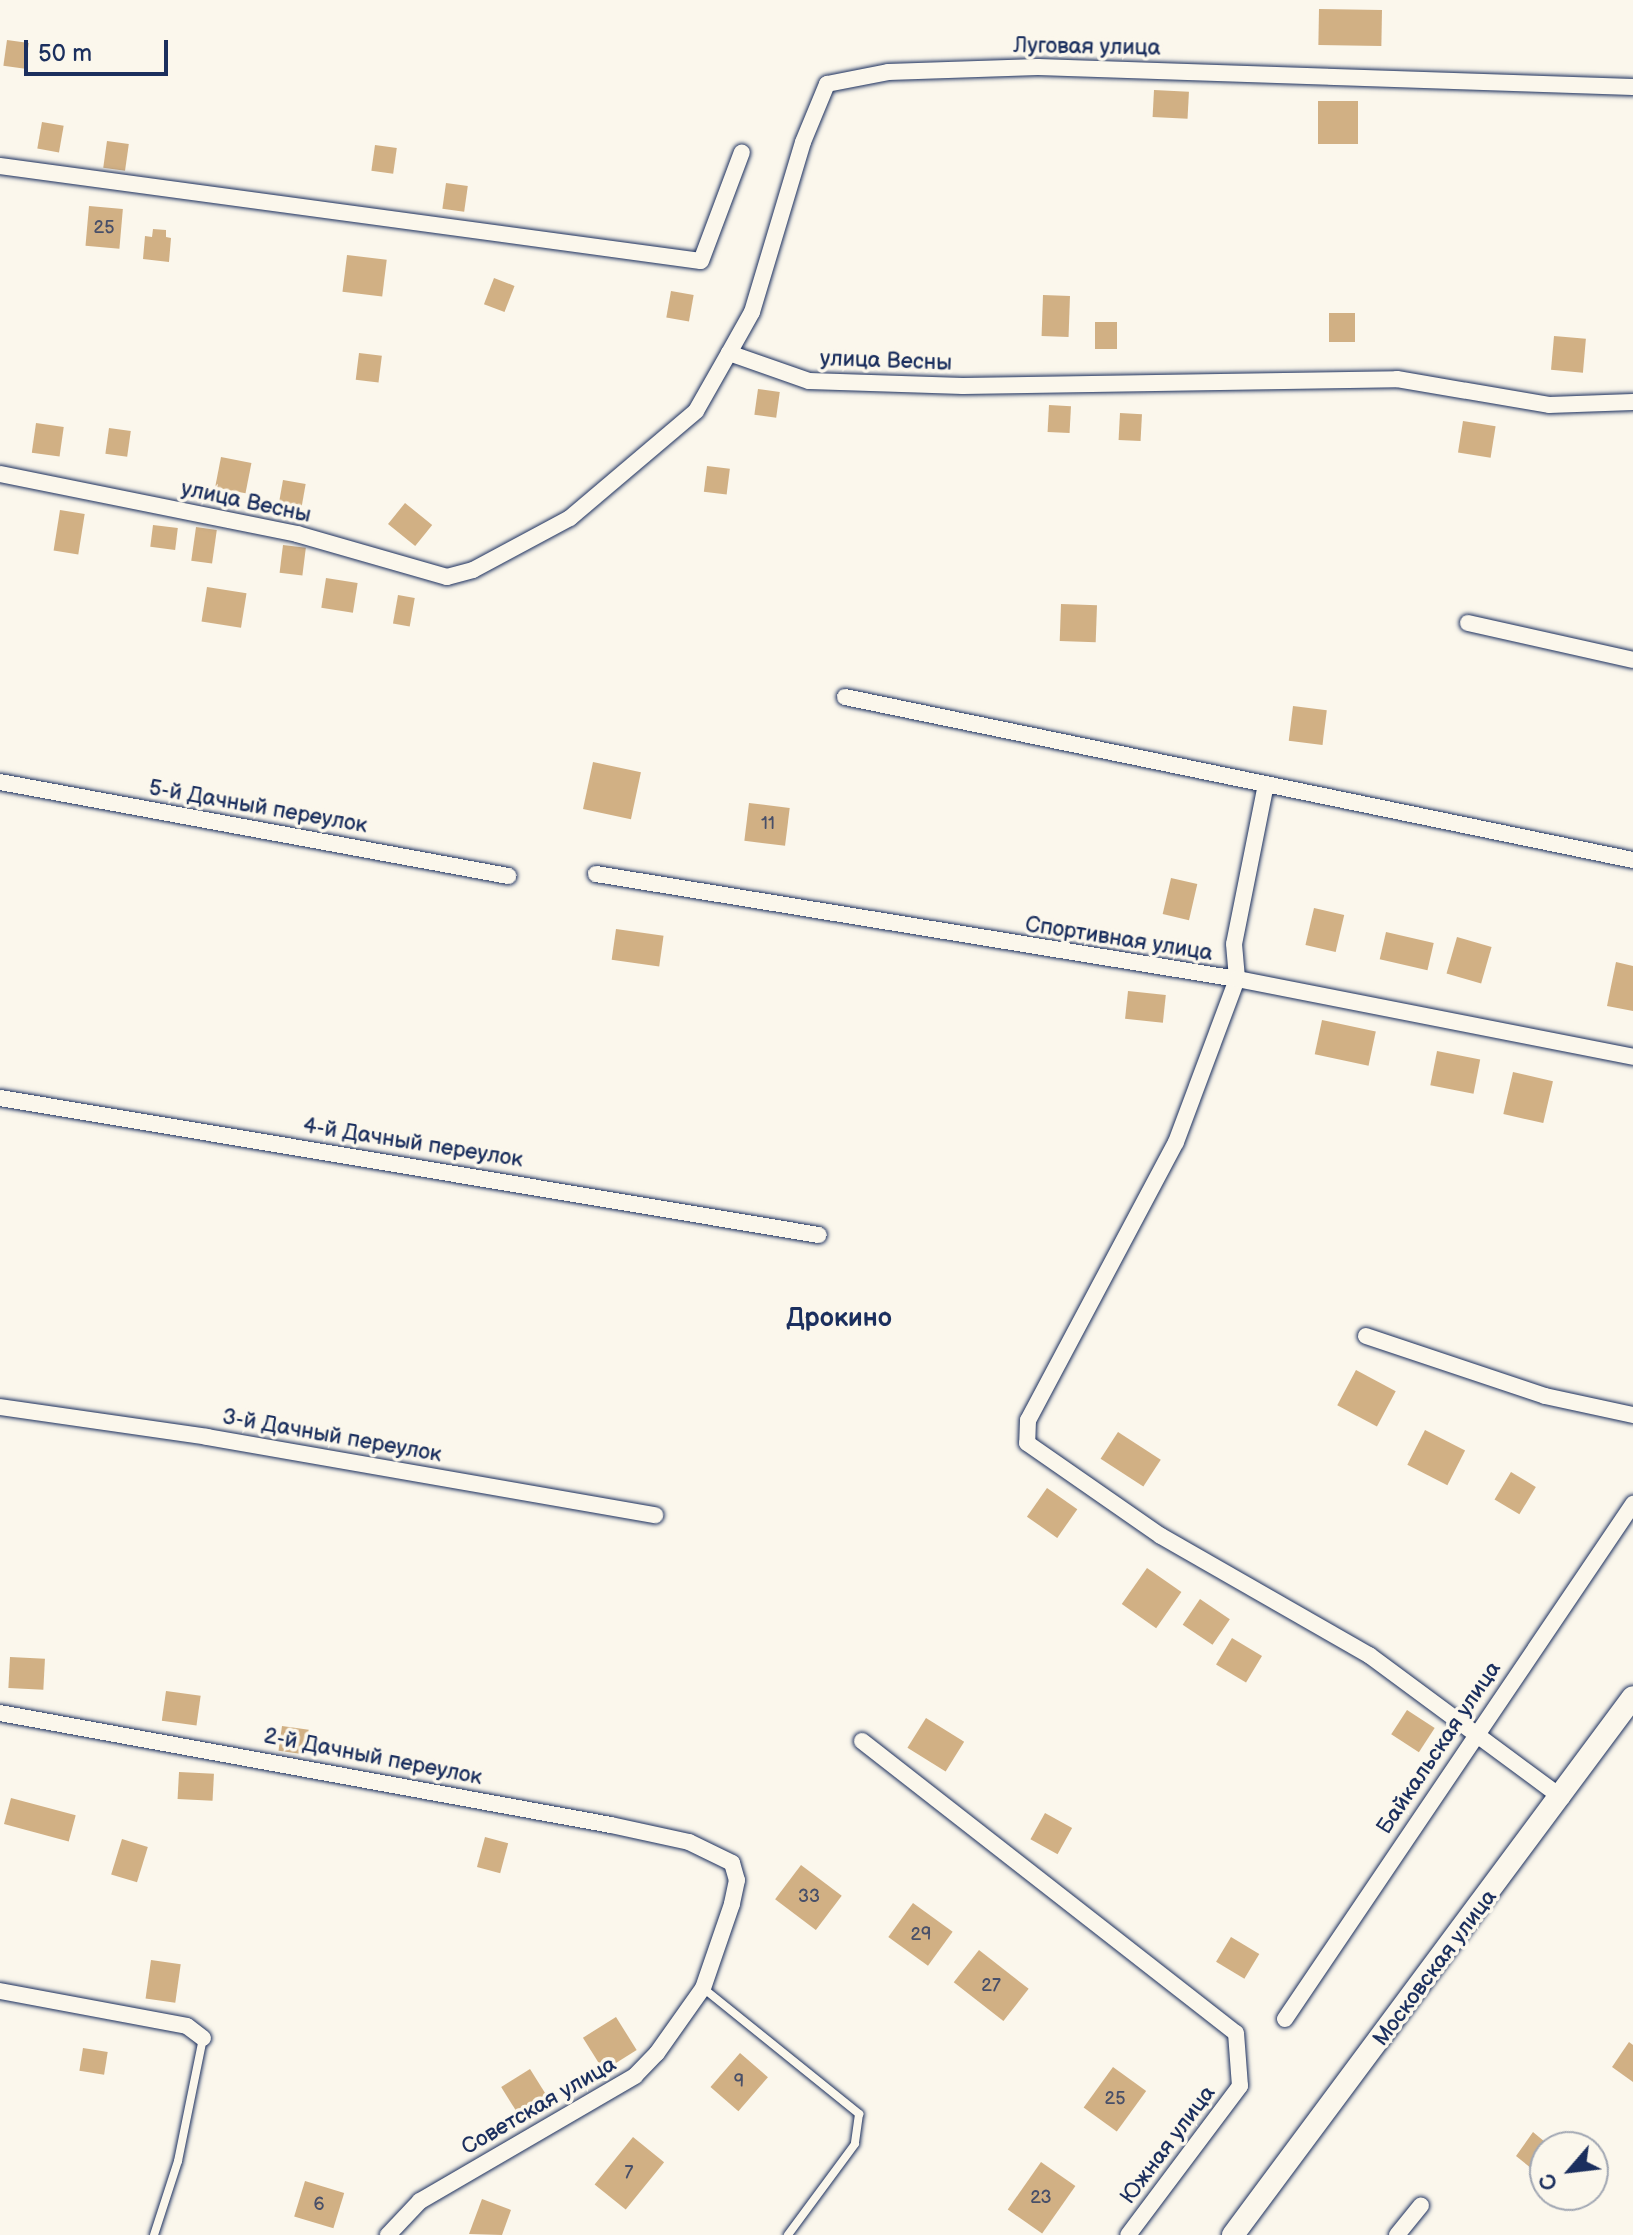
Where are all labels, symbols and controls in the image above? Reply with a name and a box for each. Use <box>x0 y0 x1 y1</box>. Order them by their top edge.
scale bar <box>28 24 172 74</box>
street label: Луговая улица <box>1013 33 1161 61</box>
text: 50 m <box>38 39 92 68</box>
house number: 25 <box>94 217 114 239</box>
street label: улица Весны <box>820 346 952 376</box>
street label: улица Весны <box>179 475 313 529</box>
street label: 5-й Дачный переулок <box>147 775 369 839</box>
house number: 11 <box>761 813 775 835</box>
street label: Спортивная улица <box>1023 911 1215 967</box>
street label: 4-й Дачный переулок <box>301 1113 525 1173</box>
district label: Дрокино <box>786 1303 892 1335</box>
street label: 3-й Дачный переулок <box>220 1404 444 1468</box>
street label: Байкальская улица <box>1371 1657 1507 1839</box>
street label: 2-й Дачный переулок <box>262 1723 484 1791</box>
street label: Московская улица <box>1368 1885 1502 2051</box>
house number: 33 <box>798 1886 820 1908</box>
house number: 29 <box>910 1924 932 1946</box>
house number: 27 <box>981 1975 1001 1997</box>
street label: Советская улица <box>457 2051 621 2161</box>
house number: 9 <box>734 2071 744 2093</box>
street label: Южная улица <box>1115 2081 1221 2209</box>
house number: 25 <box>1105 2088 1125 2110</box>
north arrow <box>1529 2131 1609 2211</box>
house number: 7 <box>625 2162 633 2184</box>
text: С <box>1534 2168 1565 2195</box>
house number: 23 <box>1030 2187 1052 2209</box>
house number: 6 <box>314 2194 324 2216</box>

